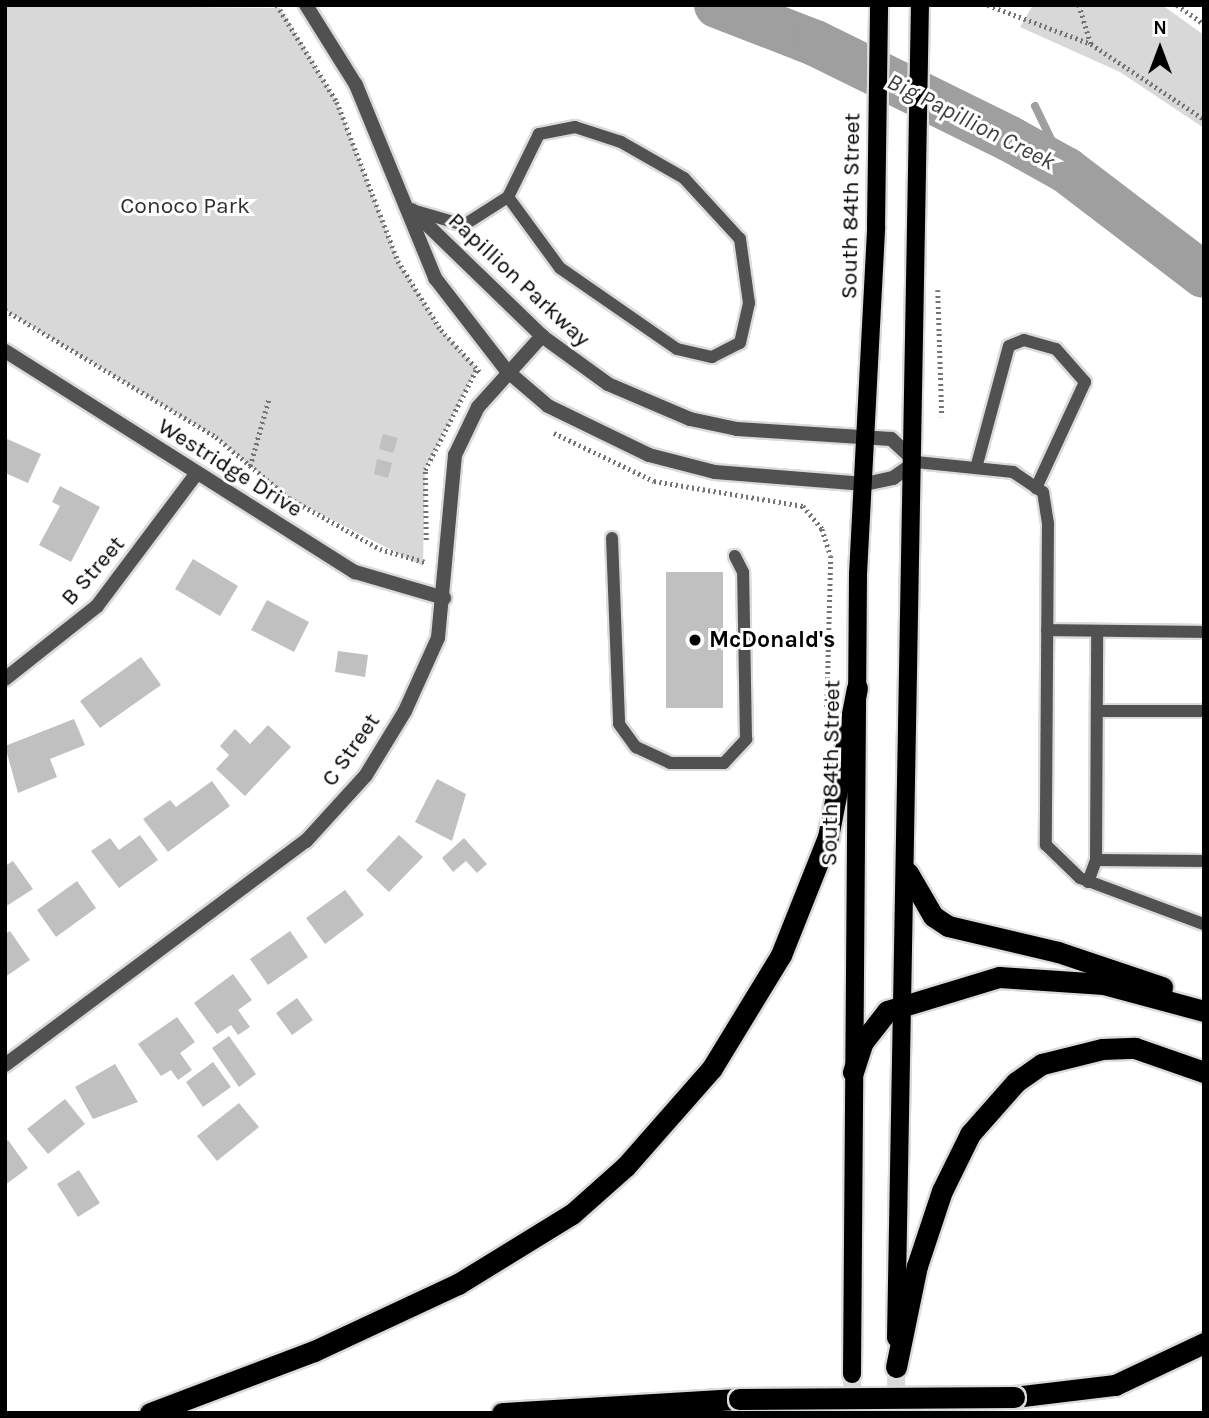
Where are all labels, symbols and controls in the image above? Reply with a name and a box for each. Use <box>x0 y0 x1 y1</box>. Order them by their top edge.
north arrow <box>1125 14 1195 84</box>
text: N <box>1153 17 1167 39</box>
water label: Big Papillion Creek <box>882 67 1060 177</box>
street label: South 84th Street <box>836 113 866 299</box>
park label: Conoco Park <box>120 192 250 220</box>
street label: Papillion Parkway <box>442 207 596 353</box>
street label: Westridge Drive <box>153 413 307 523</box>
street label: B Street <box>55 531 131 611</box>
place label: McDonald's <box>709 626 835 654</box>
marker: McDonald's <box>687 632 703 648</box>
street label: South 84th Street <box>816 680 846 866</box>
street label: C Street <box>316 708 386 792</box>

